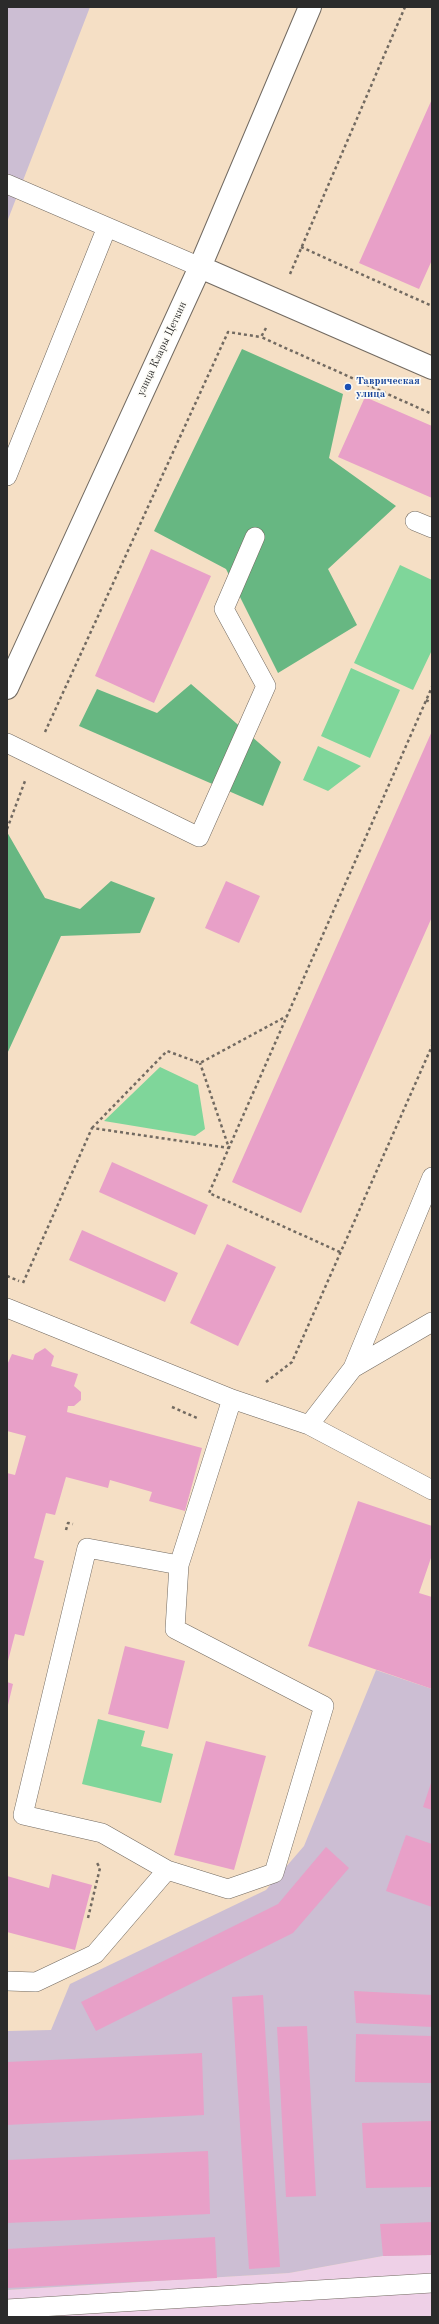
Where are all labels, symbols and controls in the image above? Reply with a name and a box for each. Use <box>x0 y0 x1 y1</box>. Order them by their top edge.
street label: улица Клары Цеткин <box>134 300 190 398</box>
place label: Таврическая улица <box>356 374 420 400</box>
marker: Таврическая улица <box>343 382 353 392</box>

